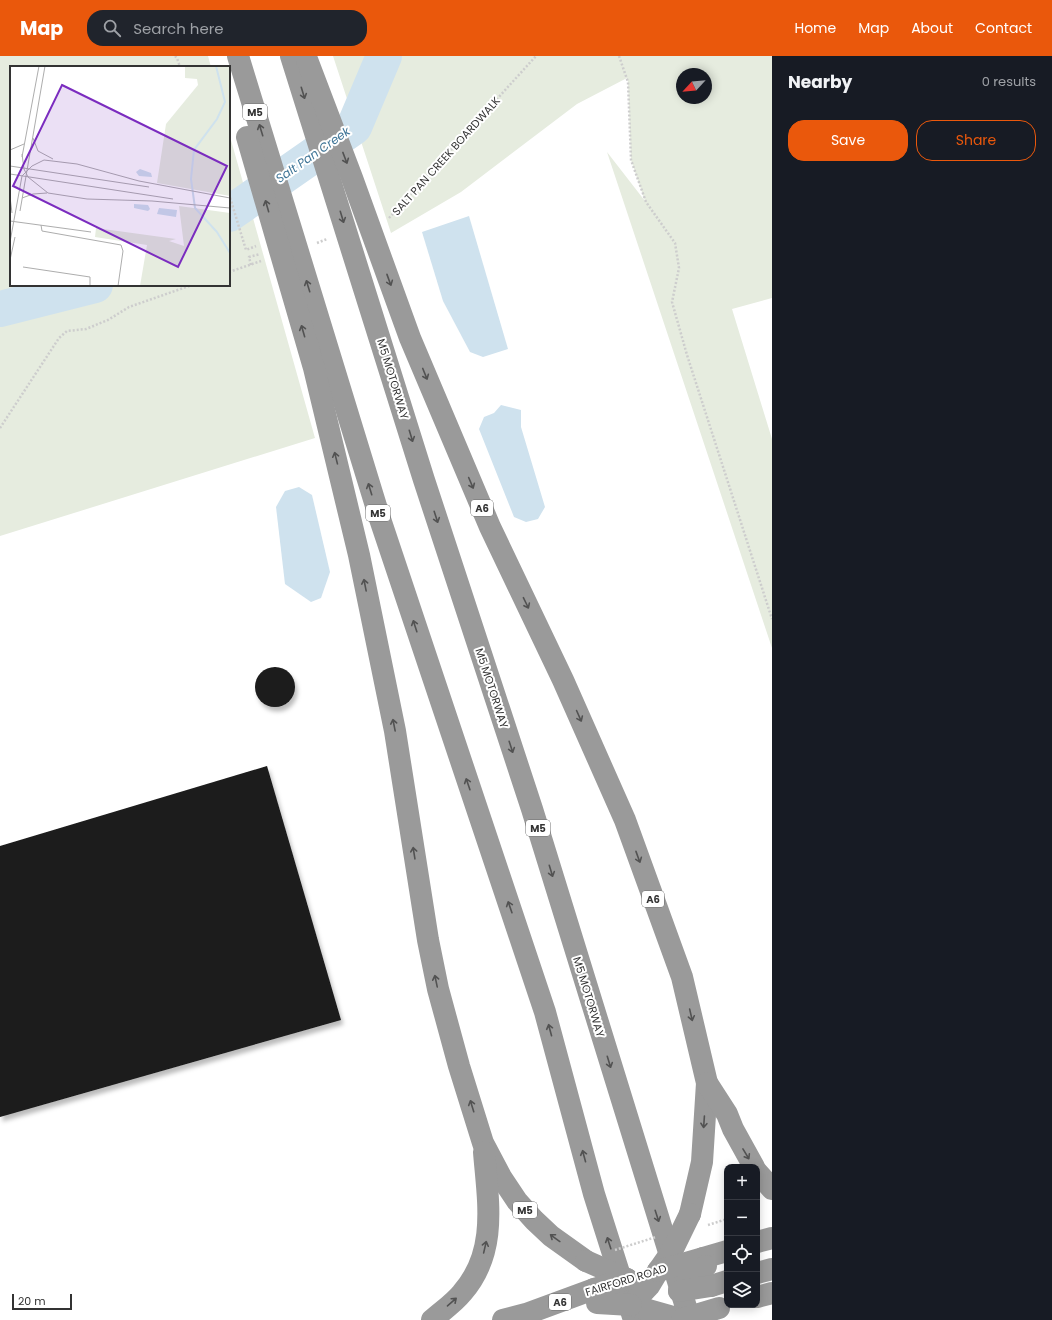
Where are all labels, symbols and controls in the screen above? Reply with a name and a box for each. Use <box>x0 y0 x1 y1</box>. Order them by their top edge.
search box <box>87 10 367 46</box>
text: Map <box>20 15 63 42</box>
icon: search <box>101 17 123 39</box>
text: Search here <box>133 18 224 39</box>
text: Home <box>794 18 836 38</box>
text: Map <box>858 18 889 38</box>
text: About <box>911 18 953 38</box>
text: Contact <box>975 18 1032 38</box>
inset map <box>10 66 230 286</box>
north arrow <box>676 68 712 104</box>
text: Nearby <box>788 70 852 94</box>
text: 0 results <box>982 72 1036 91</box>
one-way arrow <box>300 87 307 100</box>
street label: SALT PAN CREEK BOARDWALK <box>388 93 504 219</box>
road number: M5 <box>243 104 267 120</box>
button: Save <box>788 120 908 161</box>
button: Share <box>916 120 1036 161</box>
water label: Salt Pan Creek <box>272 122 354 187</box>
one-way arrow <box>257 124 264 137</box>
one-way arrow <box>341 151 349 163</box>
one-way arrow <box>263 200 270 213</box>
one-way arrow <box>339 211 346 224</box>
one-way arrow <box>386 273 393 286</box>
one-way arrow <box>304 279 311 292</box>
one-way arrow <box>299 325 306 338</box>
street label: M5 MOTORWAY <box>373 337 413 422</box>
one-way arrow <box>421 367 429 379</box>
one-way arrow <box>408 430 415 443</box>
one-way arrow <box>332 452 339 465</box>
one-way arrow <box>468 476 475 488</box>
one-way arrow <box>366 482 373 495</box>
road number: A6 <box>471 500 493 516</box>
road number: M5 <box>366 505 390 521</box>
one-way arrow <box>433 510 440 523</box>
one-way arrow <box>361 579 369 592</box>
one-way arrow <box>523 597 530 609</box>
one-way arrow <box>411 620 419 632</box>
street label: M5 MOTORWAY <box>472 646 513 731</box>
one-way arrow <box>576 710 583 722</box>
one-way arrow <box>390 718 398 731</box>
one-way arrow <box>508 740 515 753</box>
one-way arrow <box>464 778 472 790</box>
road number: M5 <box>526 820 550 836</box>
one-way arrow <box>410 847 418 860</box>
one-way arrow <box>635 850 642 863</box>
one-way arrow <box>548 864 555 877</box>
road number: A6 <box>642 891 664 907</box>
one-way arrow <box>506 900 513 913</box>
street label: M5 MOTORWAY <box>569 955 609 1040</box>
one-way arrow <box>432 975 440 988</box>
one-way arrow <box>688 1008 696 1021</box>
one-way arrow <box>546 1024 553 1037</box>
one-way arrow <box>606 1055 614 1067</box>
one-way arrow <box>468 1100 475 1113</box>
one-way arrow <box>700 1115 708 1128</box>
one-way arrow <box>742 1148 750 1160</box>
one-way arrow <box>580 1150 587 1163</box>
map controls <box>724 1164 760 1308</box>
button: + <box>724 1164 760 1200</box>
button: − <box>724 1200 760 1236</box>
road number: M5 <box>513 1202 537 1218</box>
one-way arrow <box>654 1210 661 1223</box>
one-way arrow <box>549 1234 560 1243</box>
one-way arrow <box>605 1236 612 1249</box>
button: locate <box>724 1236 760 1272</box>
one-way arrow <box>482 1241 490 1254</box>
street label: FAIRFORD ROAD <box>583 1260 669 1300</box>
button: layers <box>724 1272 760 1308</box>
scale bar <box>12 1292 72 1311</box>
text: 20 m <box>18 1293 46 1309</box>
road number: A6 <box>549 1294 571 1310</box>
one-way arrow <box>447 1298 457 1307</box>

